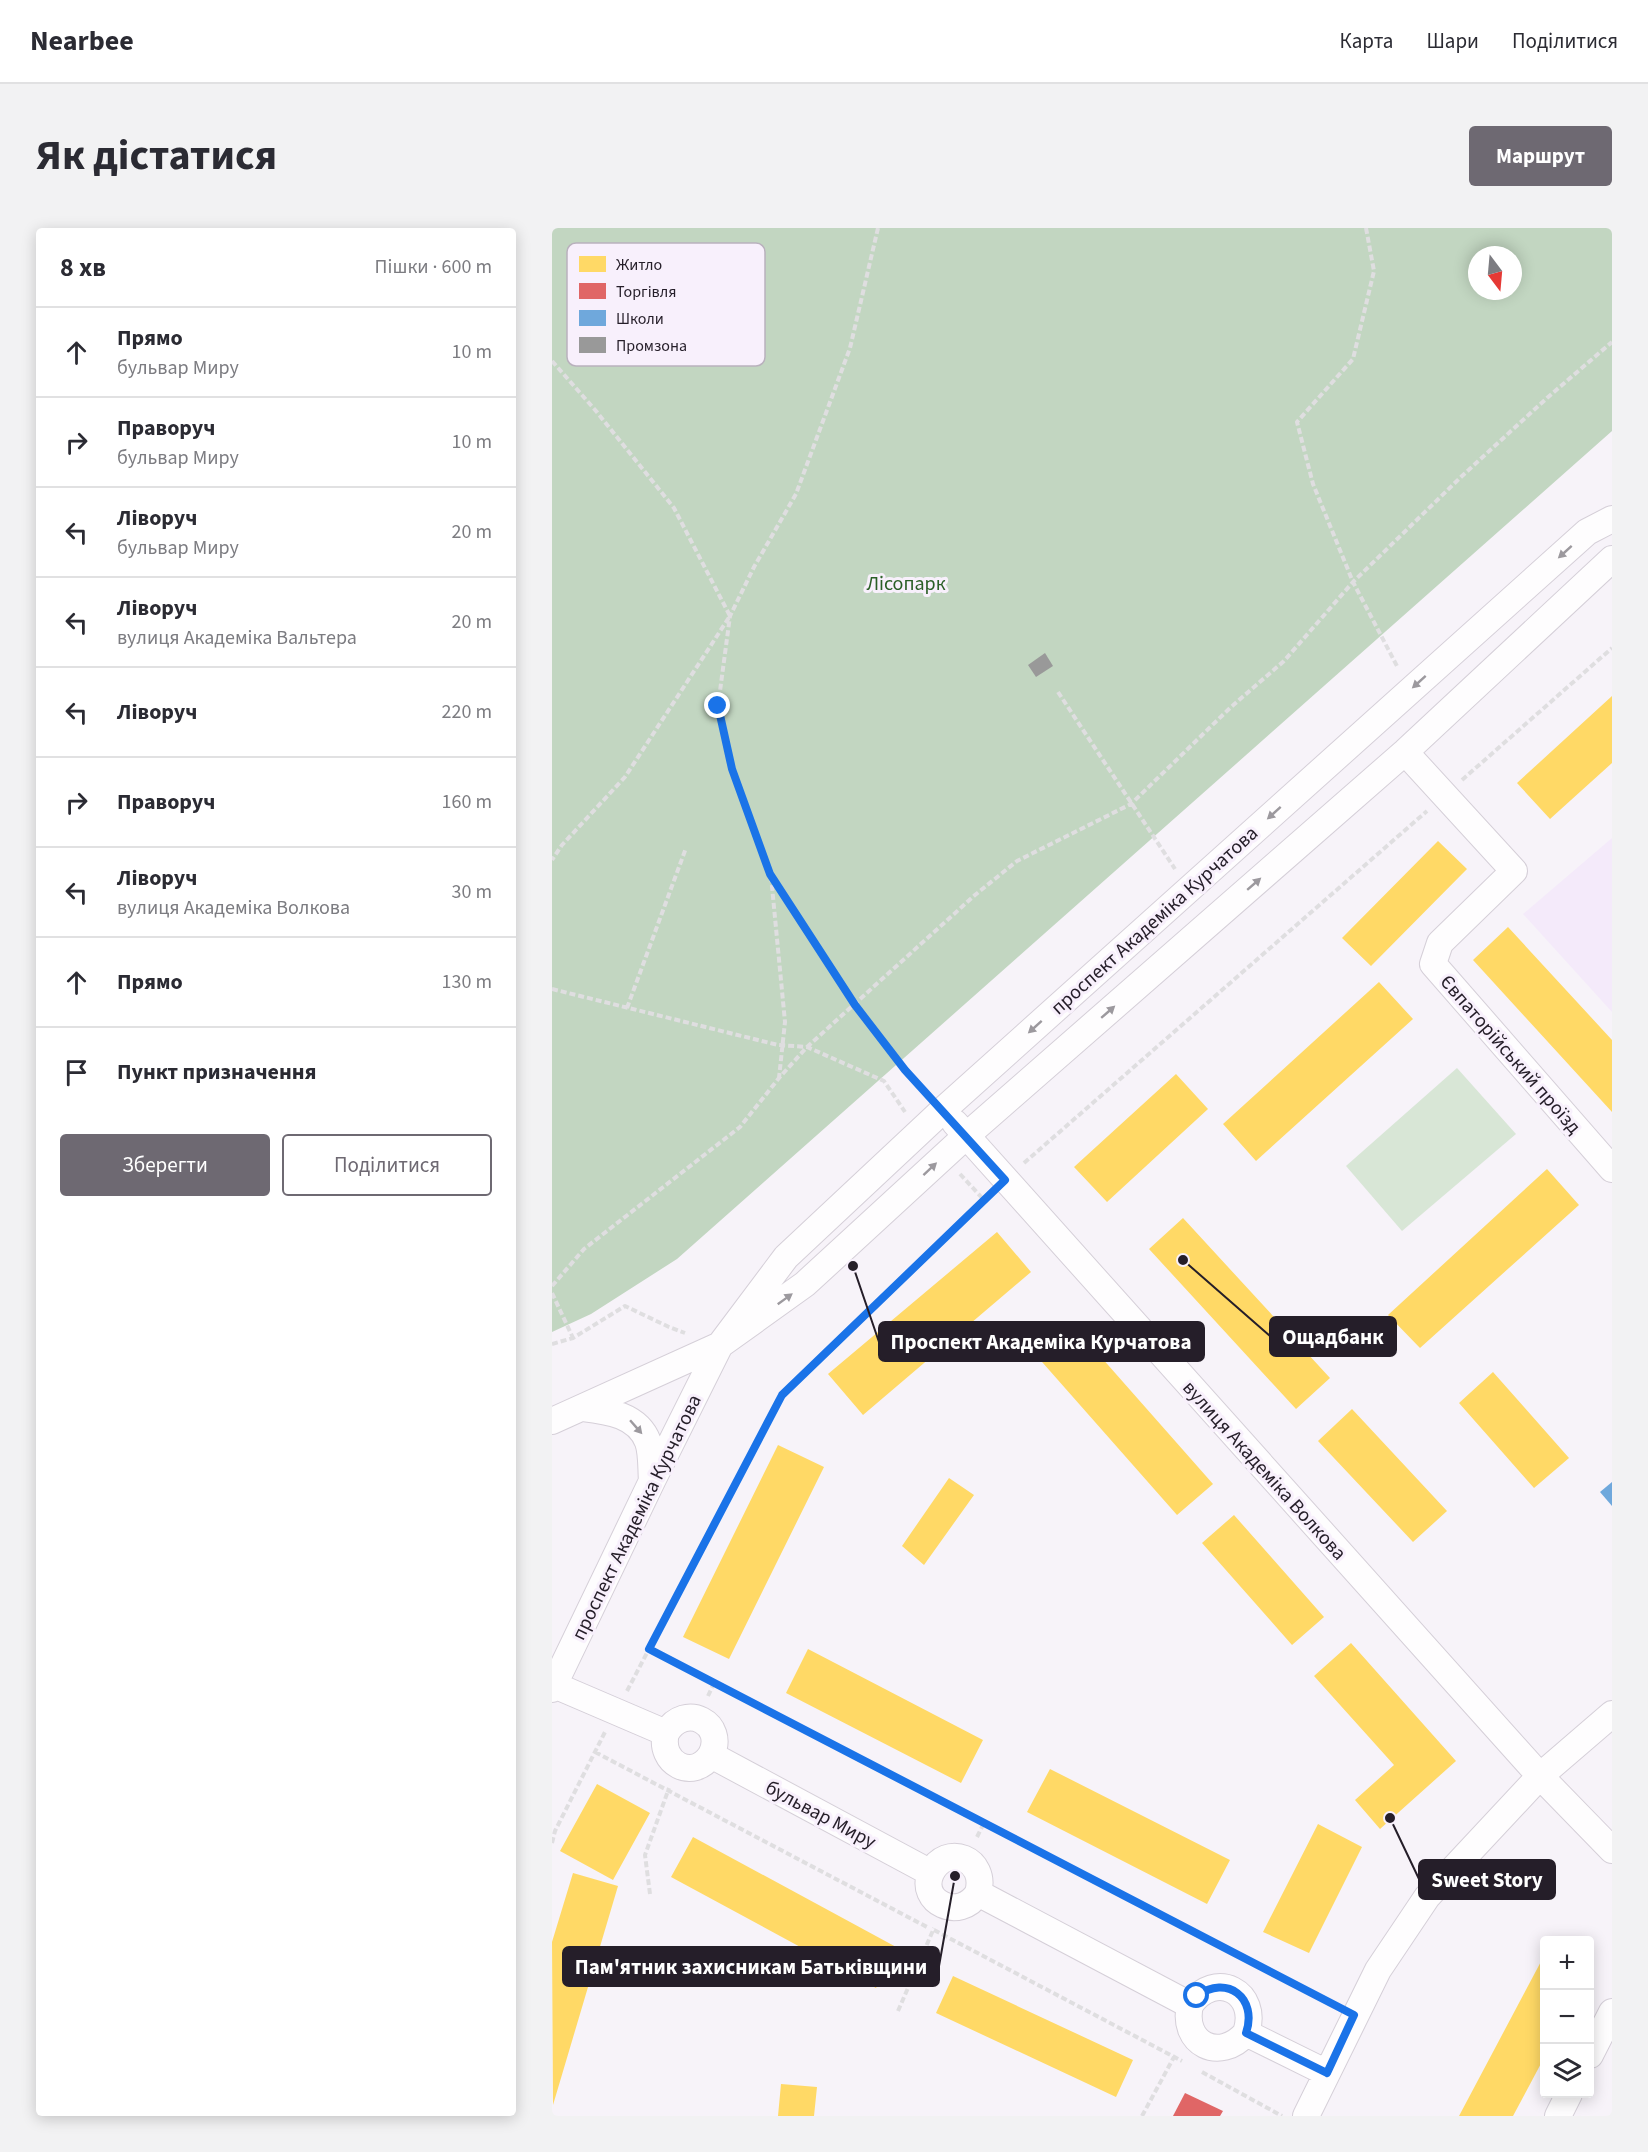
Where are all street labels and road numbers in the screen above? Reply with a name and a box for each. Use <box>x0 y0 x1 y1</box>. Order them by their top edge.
street label: проспект Академіка Курчатова <box>1045 820 1264 1022</box>
street label: Євпаторійський проїзд <box>1433 969 1588 1141</box>
street label: вулиця Академіка Волкова <box>1176 1375 1353 1567</box>
street label: проспект Академіка Курчатова <box>565 1390 709 1645</box>
street label: бульвар Миру <box>760 1774 882 1856</box>

